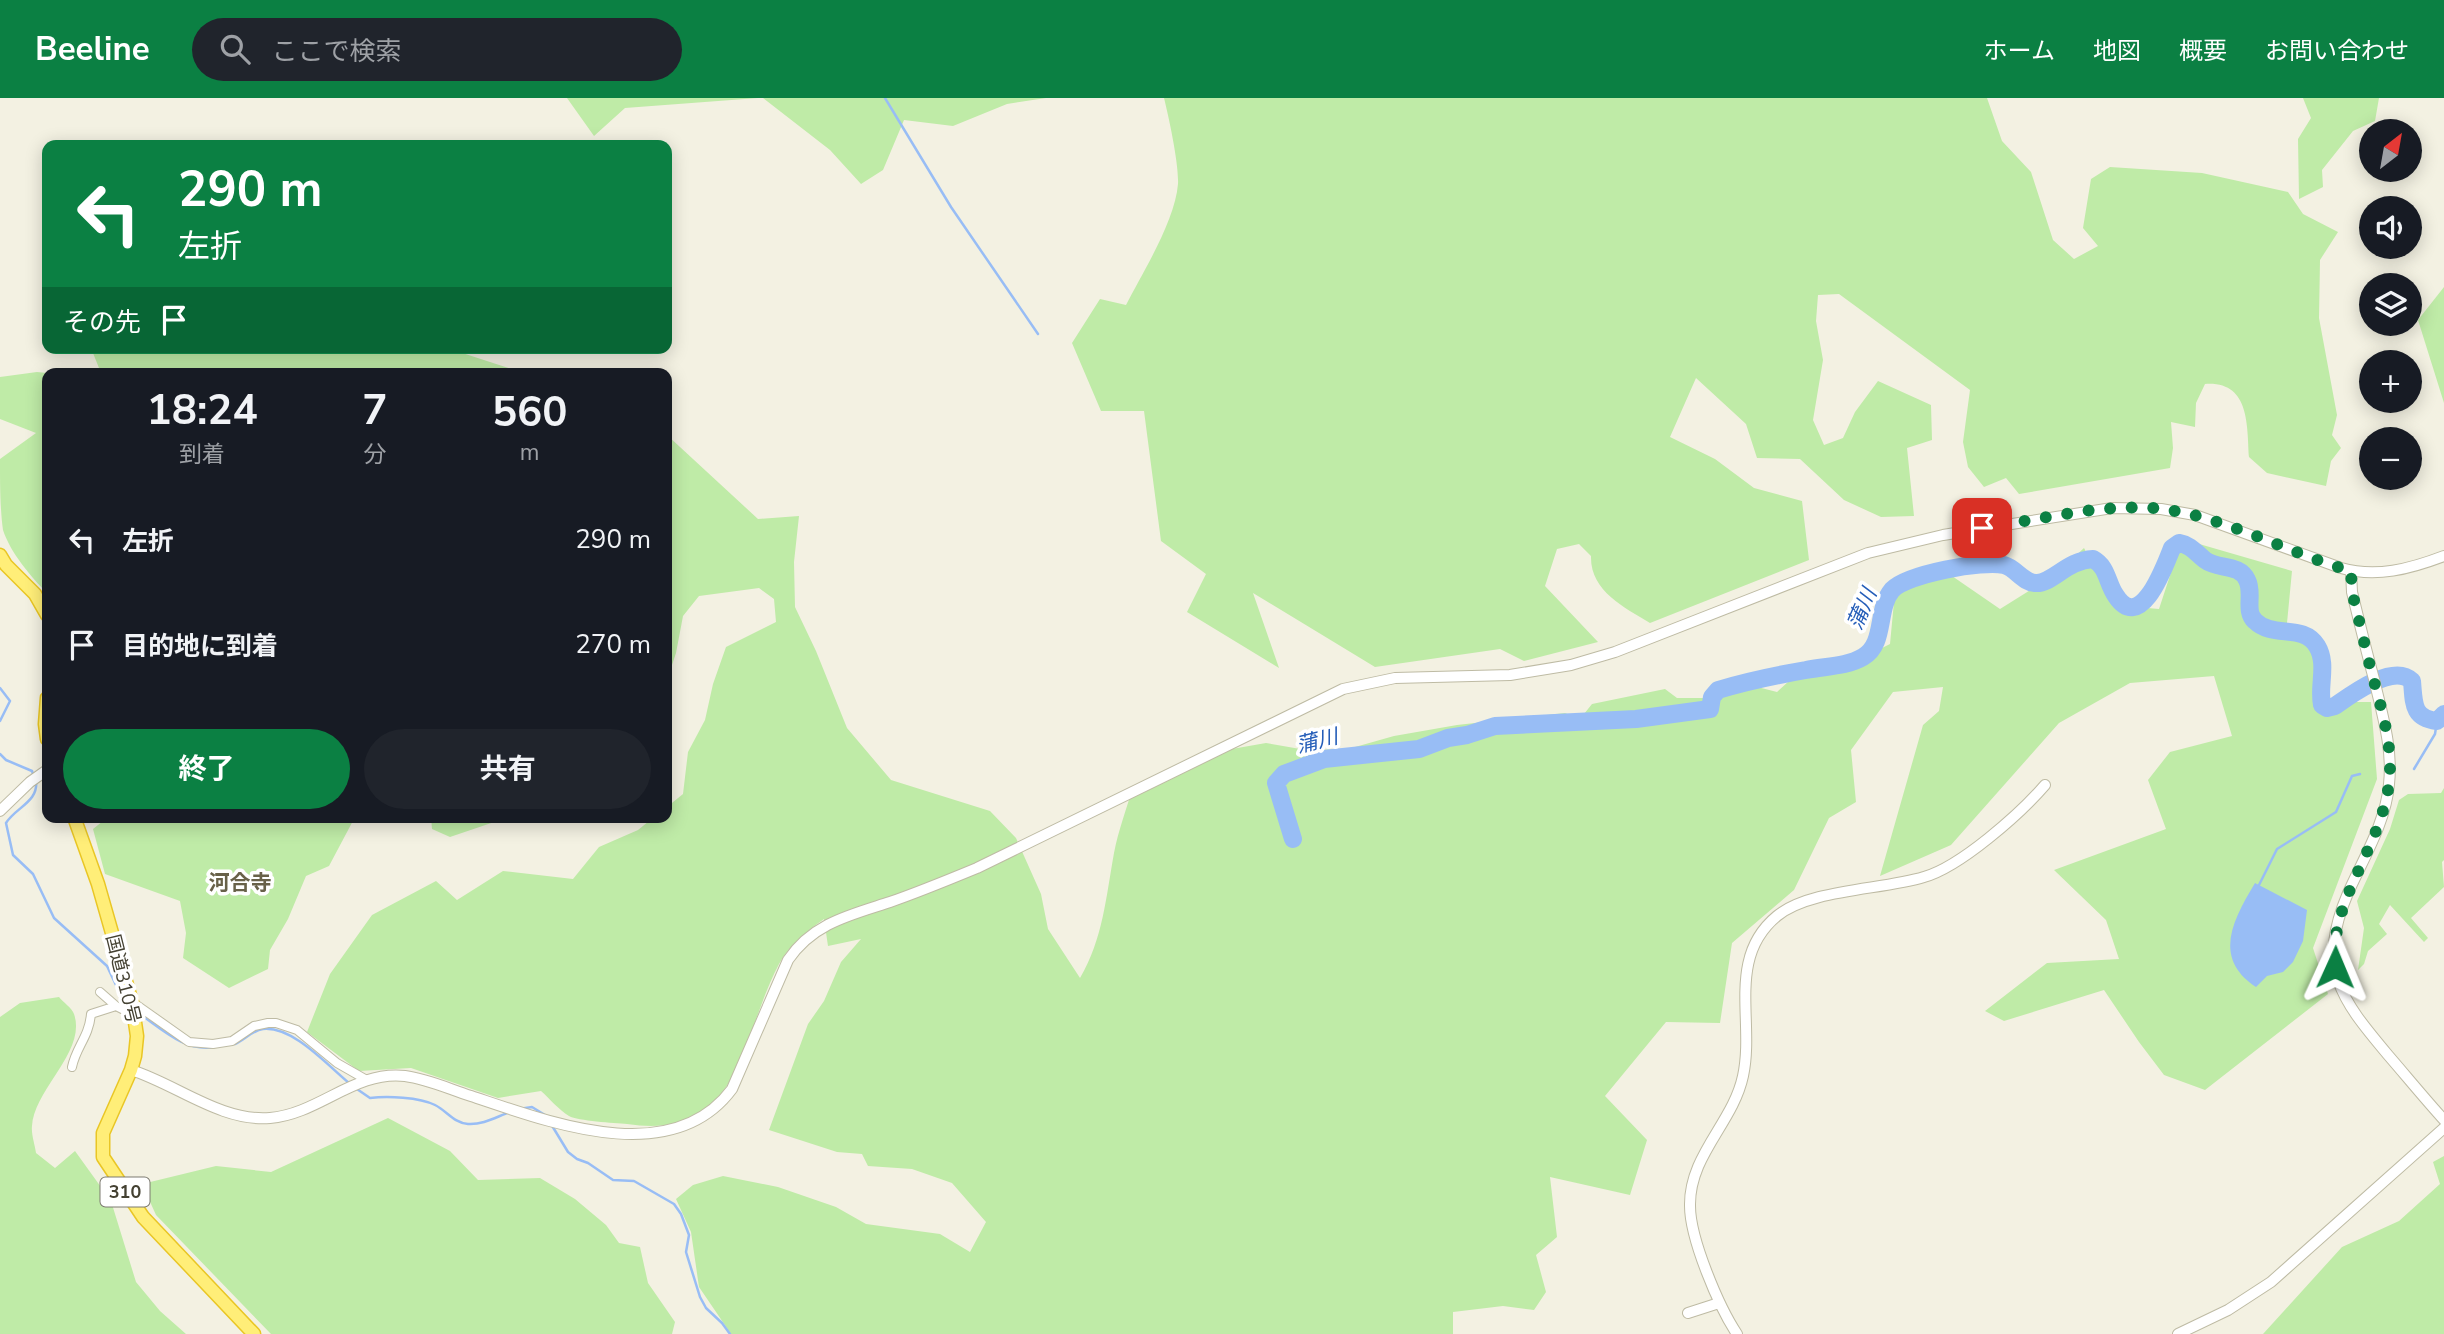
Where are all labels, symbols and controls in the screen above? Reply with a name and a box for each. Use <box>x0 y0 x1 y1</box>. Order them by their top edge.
search box <box>192 18 682 81</box>
text: Beeline <box>35 27 150 72</box>
icon: search <box>216 30 254 68</box>
text: ここで検索 <box>272 34 402 69</box>
text: ホーム <box>1984 35 2055 67</box>
text: 地図 <box>2093 35 2141 67</box>
text: 概要 <box>2179 35 2227 67</box>
text: お問い合わせ <box>2265 35 2409 67</box>
north arrow <box>2359 119 2422 182</box>
map controls <box>2359 119 2422 490</box>
text: 290 m <box>178 156 322 223</box>
icon: left <box>63 168 154 259</box>
button: sound <box>2359 196 2422 259</box>
text: 左折 <box>178 225 242 268</box>
button: layers <box>2359 273 2422 336</box>
icon: arrive <box>155 301 193 339</box>
text: その先 <box>63 305 141 340</box>
button: + <box>2359 350 2422 413</box>
text: 18:24 <box>146 382 258 439</box>
text: 7 <box>362 382 387 439</box>
text: 560 <box>492 384 567 441</box>
button: − <box>2359 427 2422 490</box>
text: m <box>520 437 540 468</box>
text: 到着 <box>179 439 225 470</box>
text: 分 <box>363 439 386 470</box>
pin <box>1952 498 2012 558</box>
icon: arrive <box>1963 509 2001 547</box>
icon: left <box>63 521 101 559</box>
text: 290 m <box>575 522 651 557</box>
text: 左折 <box>122 524 174 559</box>
water label: 蒲川 <box>1841 582 1884 634</box>
icon: arrive <box>63 626 101 664</box>
text: 270 m <box>575 627 651 662</box>
text: 目的地に到着 <box>122 629 278 664</box>
water label: 蒲川 <box>1293 722 1343 760</box>
button: 終了 <box>63 729 350 809</box>
button: 共有 <box>364 729 651 809</box>
district label: 河合寺 <box>209 869 272 897</box>
position arrow <box>2298 930 2372 1004</box>
street label: 国道310号 <box>99 932 147 1026</box>
road number: 310 <box>100 1177 150 1206</box>

